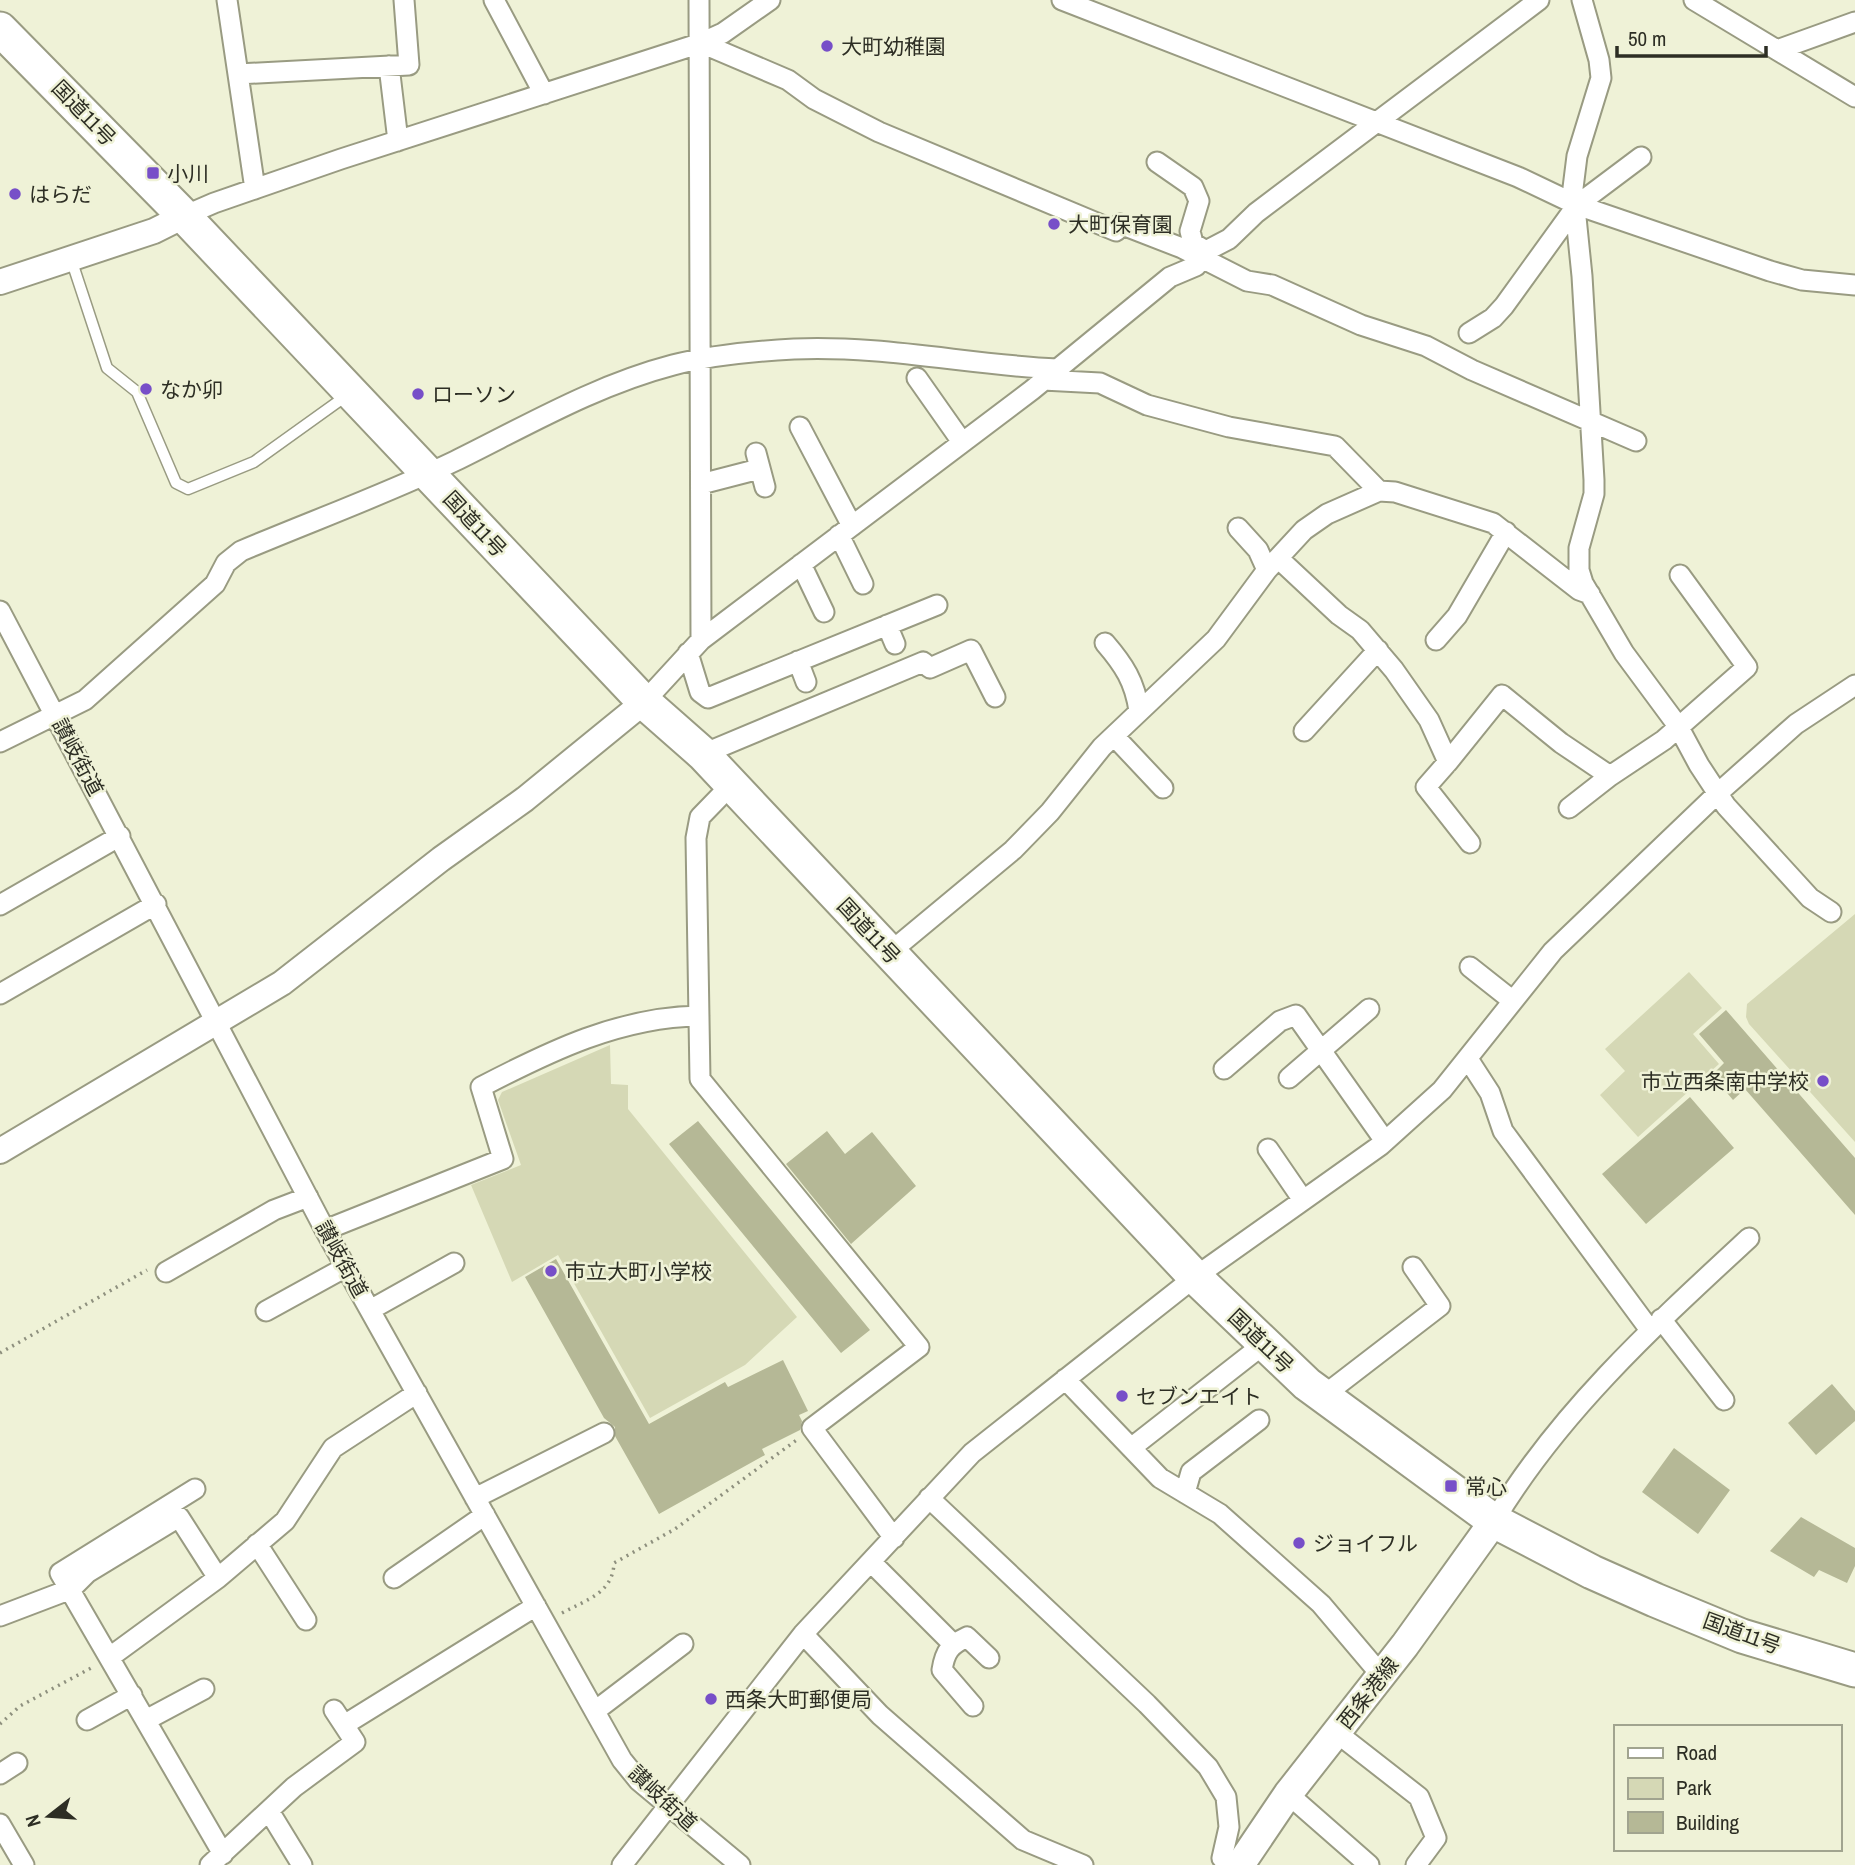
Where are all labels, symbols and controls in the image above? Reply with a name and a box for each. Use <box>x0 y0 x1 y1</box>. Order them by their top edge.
scale bar <box>1617 14 1766 58</box>
text: 50 m <box>1628 24 1666 53</box>
place label: 大町幼稚園 <box>841 32 946 61</box>
marker: 大町幼稚園 <box>819 38 835 54</box>
street label: 国道11号 <box>45 74 123 152</box>
place label: 小川 <box>167 159 209 188</box>
marker: 小川 <box>145 165 161 181</box>
place label: はらだ <box>29 180 92 209</box>
marker: はらだ <box>7 186 23 202</box>
place label: 大町保育園 <box>1068 210 1173 239</box>
marker: 大町保育園 <box>1046 216 1062 232</box>
place label: なか卯 <box>160 375 223 404</box>
place label: ローソン <box>432 380 516 409</box>
marker: なか卯 <box>138 381 154 397</box>
marker: ローソン <box>410 386 426 402</box>
street label: 国道11号 <box>437 485 513 563</box>
street label: 讃岐街道 <box>45 713 111 801</box>
street label: 国道11号 <box>831 892 907 970</box>
place label: 市立西条南中学校 <box>1641 1067 1809 1096</box>
marker: 市立西条南中学校 <box>1815 1073 1831 1089</box>
street label: 讃岐街道 <box>309 1215 375 1303</box>
place label: 市立大町小学校 <box>565 1257 712 1286</box>
marker: 市立大町小学校 <box>543 1263 559 1279</box>
street label: 国道11号 <box>1222 1302 1300 1380</box>
place label: セブンエイト <box>1136 1382 1262 1411</box>
marker: セブンエイト <box>1114 1388 1130 1404</box>
place label: 常心 <box>1465 1472 1507 1501</box>
marker: 常心 <box>1443 1478 1459 1494</box>
place label: ジョイフル <box>1313 1529 1418 1558</box>
marker: ジョイフル <box>1291 1535 1307 1551</box>
street label: 国道11号 <box>1699 1606 1785 1660</box>
street label: 西条港線 <box>1331 1651 1405 1735</box>
place label: 西条大町郵便局 <box>725 1685 872 1714</box>
marker: 西条大町郵便局 <box>703 1691 719 1707</box>
legend <box>1614 1725 1841 1851</box>
text: Road <box>1676 1738 1717 1767</box>
street label: 讃岐街道 <box>622 1759 704 1837</box>
text: Park <box>1676 1773 1712 1802</box>
north arrow <box>14 1781 84 1851</box>
text: Building <box>1676 1808 1740 1837</box>
text: N <box>19 1812 47 1830</box>

